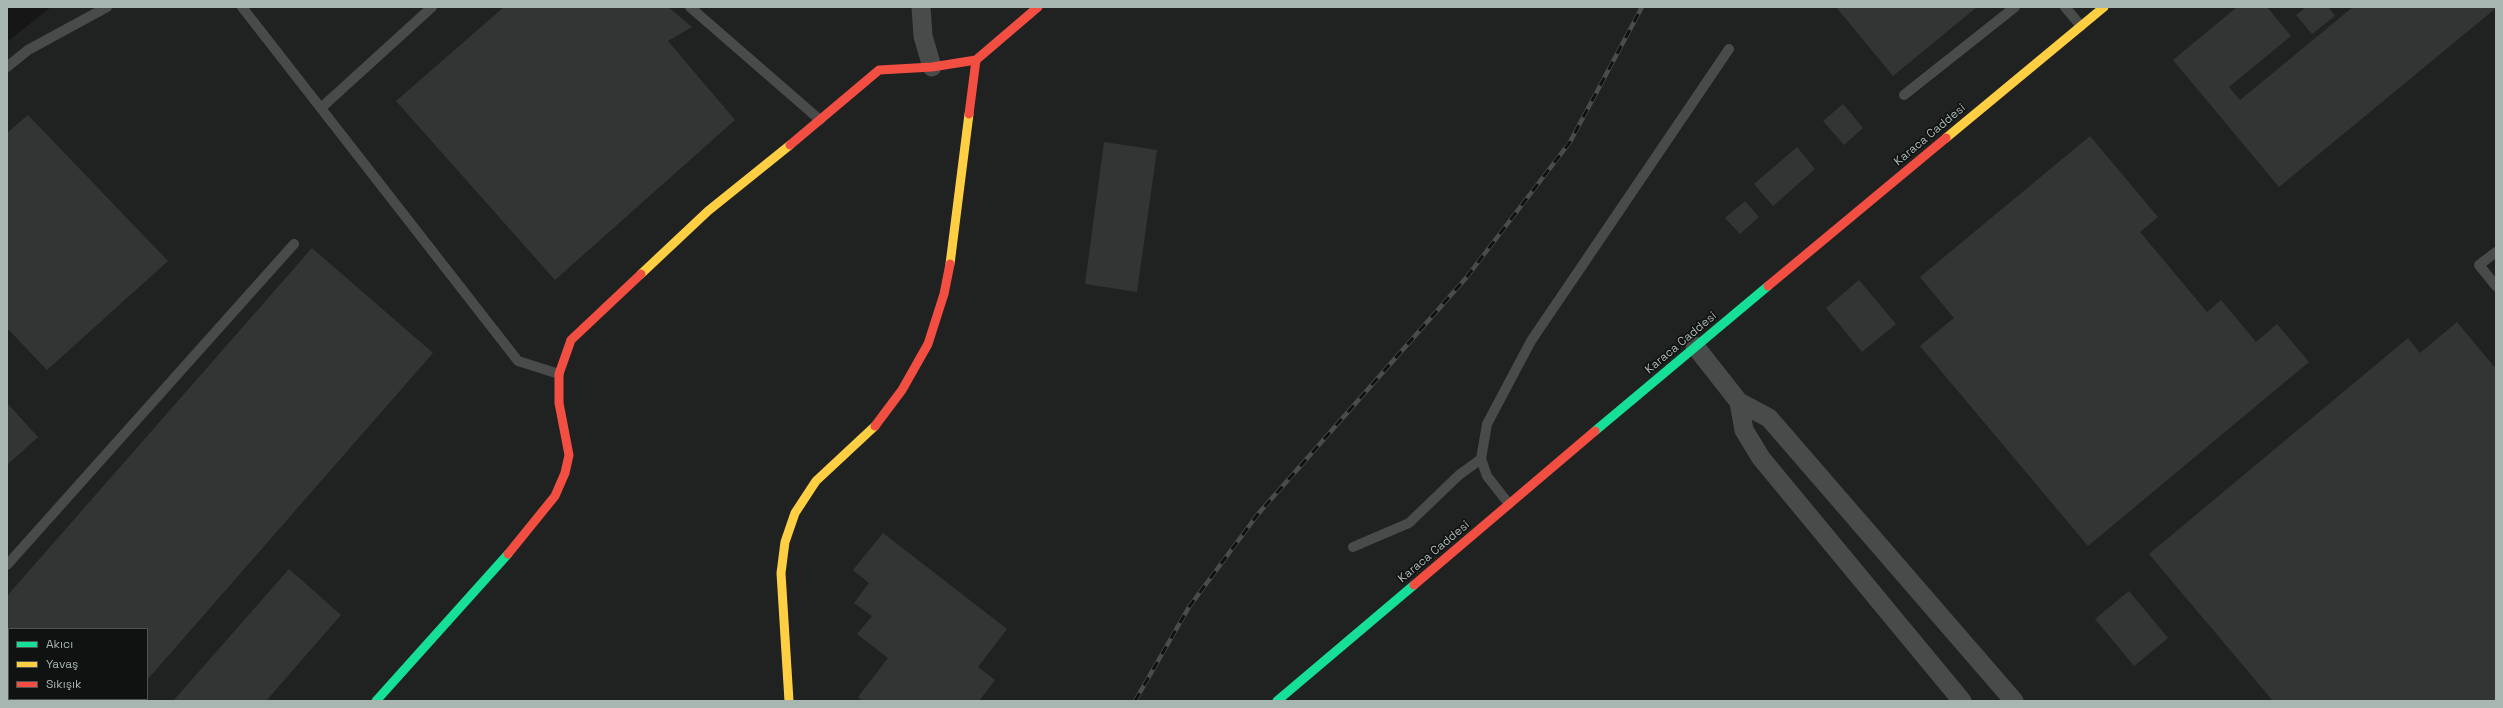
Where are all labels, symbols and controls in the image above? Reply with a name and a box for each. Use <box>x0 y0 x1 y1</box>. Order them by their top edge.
street label: Karaca Caddesi <box>1891 101 1969 169</box>
street label: Karaca Caddesi <box>1642 309 1720 377</box>
street label: Karaca Caddesi <box>1395 518 1473 586</box>
legend <box>8 628 148 700</box>
text: Akıcı <box>46 636 73 652</box>
text: Yavaş <box>46 656 78 672</box>
text: Sıkışık <box>46 676 81 692</box>

